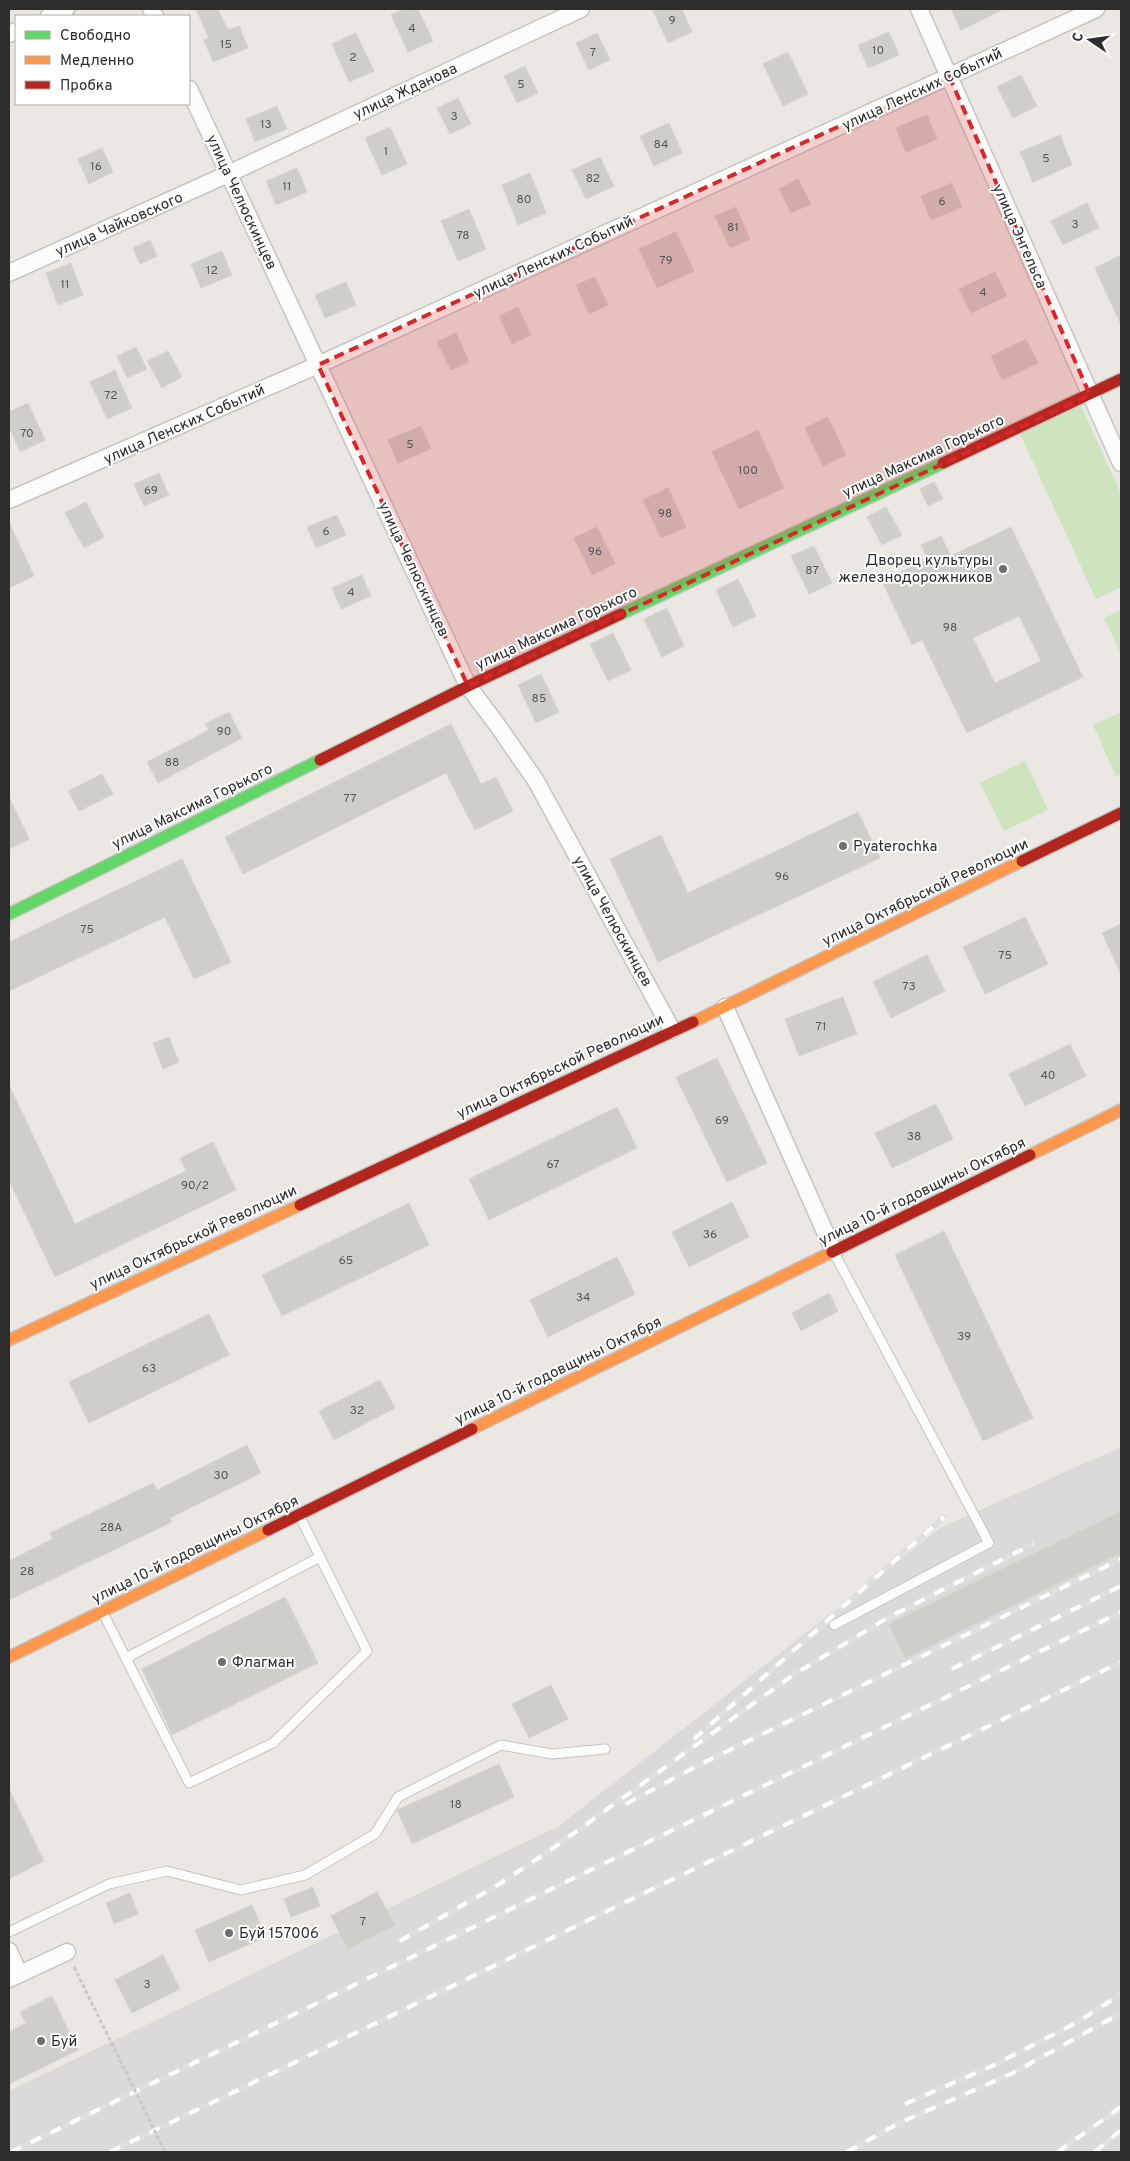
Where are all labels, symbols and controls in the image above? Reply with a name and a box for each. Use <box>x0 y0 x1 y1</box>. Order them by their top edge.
house number: 9 <box>668 13 676 29</box>
legend <box>15 15 190 105</box>
north arrow <box>1065 15 1115 65</box>
house number: 4 <box>408 21 416 37</box>
text: Свободно <box>60 27 131 46</box>
text: С <box>1070 31 1088 44</box>
house number: 15 <box>220 37 232 53</box>
house number: 10 <box>872 43 884 59</box>
house number: 7 <box>590 45 596 61</box>
street label: улица Ленских Событий <box>839 45 1006 136</box>
house number: 2 <box>349 50 357 66</box>
text: Медленно <box>60 52 134 71</box>
street label: улица Жданова <box>351 60 461 125</box>
text: Пробка <box>60 77 112 96</box>
house number: 5 <box>517 77 525 93</box>
house number: 3 <box>450 109 458 125</box>
house number: 13 <box>260 117 272 133</box>
street label: улица Челюскинцев <box>201 132 280 273</box>
house number: 84 <box>654 137 668 153</box>
house number: 1 <box>384 144 388 160</box>
house number: 5 <box>1042 151 1050 167</box>
house number: 16 <box>90 159 102 175</box>
house number: 82 <box>586 171 600 187</box>
house number: 11 <box>283 179 291 195</box>
street label: улица Энгельса <box>987 181 1050 292</box>
street label: улица Чайковского <box>53 189 186 262</box>
house number: 80 <box>517 192 531 208</box>
house number: 6 <box>938 194 946 210</box>
street label: улица Ленских Событий <box>470 213 637 304</box>
house number: 3 <box>1071 217 1079 233</box>
house number: 81 <box>727 220 739 236</box>
house number: 78 <box>456 228 470 244</box>
house number: 79 <box>659 253 673 269</box>
house number: 12 <box>206 263 218 279</box>
house number: 11 <box>61 277 69 293</box>
house number: 4 <box>979 285 987 301</box>
street label: улица Ленских Событий <box>101 381 268 470</box>
house number: 72 <box>104 388 118 404</box>
street label: улица Максима Горького <box>840 411 1008 503</box>
house number: 70 <box>20 426 34 442</box>
house number: 5 <box>406 437 414 453</box>
house number: 100 <box>738 463 758 479</box>
house number: 69 <box>144 483 158 499</box>
street label: улица Челюскинцев <box>373 499 452 640</box>
house number: 98 <box>658 506 672 522</box>
house number: 6 <box>322 524 330 540</box>
house number: 96 <box>588 544 602 560</box>
place label: Дворец культуры железнодорожников <box>838 552 993 588</box>
house number: 87 <box>805 563 819 579</box>
marker: Дворец культуры железнодорожников <box>997 563 1009 575</box>
street label: улица Максима Горького <box>473 583 641 675</box>
house number: 4 <box>347 585 355 601</box>
house number: 98 <box>943 620 957 636</box>
house number: 85 <box>532 691 546 707</box>
house number: 90 <box>217 724 231 740</box>
house number: 88 <box>165 755 179 771</box>
street label: улица Максима Горького <box>109 760 276 855</box>
house number: 77 <box>344 791 356 807</box>
street label: улица Октябрьской Революции <box>820 835 1032 952</box>
place label: Pyaterochka <box>853 838 937 857</box>
marker: Pyaterochka <box>837 840 849 852</box>
street label: улица Челюскинцев <box>568 853 656 991</box>
house number: 96 <box>775 869 789 885</box>
house number: 75 <box>80 922 94 938</box>
house number: 75 <box>998 948 1012 964</box>
house number: 73 <box>902 979 916 995</box>
street label: улица Октябрьской Революции <box>454 1011 667 1124</box>
house number: 71 <box>816 1019 826 1035</box>
house number: 40 <box>1040 1068 1056 1084</box>
house number: 69 <box>715 1113 729 1129</box>
house number: 38 <box>907 1129 921 1145</box>
street label: улица 10-й годовщины Октября <box>816 1134 1029 1251</box>
house number: 67 <box>546 1157 560 1173</box>
house number: 90/2 <box>181 1178 209 1194</box>
street label: улица Октябрьской Революции <box>87 1182 300 1295</box>
house number: 36 <box>703 1227 717 1243</box>
house number: 65 <box>339 1253 353 1269</box>
house number: 34 <box>576 1290 590 1306</box>
street label: улица 10-й годовщины Октября <box>452 1313 665 1430</box>
house number: 39 <box>957 1329 971 1345</box>
house number: 63 <box>142 1361 156 1377</box>
house number: 32 <box>350 1403 364 1419</box>
house number: 30 <box>214 1468 228 1484</box>
street label: улица 10-й годовщины Октября <box>89 1492 302 1609</box>
house number: 28А <box>100 1520 122 1536</box>
house number: 28 <box>20 1564 34 1580</box>
place label: Флагман <box>232 1654 295 1673</box>
marker: Флагман <box>216 1656 228 1668</box>
house number: 18 <box>450 1797 462 1813</box>
house number: 7 <box>360 1914 366 1930</box>
place label: Буй 157006 <box>239 1925 319 1944</box>
marker: Буй 157006 <box>223 1927 235 1939</box>
house number: 3 <box>143 1977 151 1993</box>
place label: Буй <box>51 2033 77 2052</box>
marker: Буй <box>35 2035 47 2047</box>

